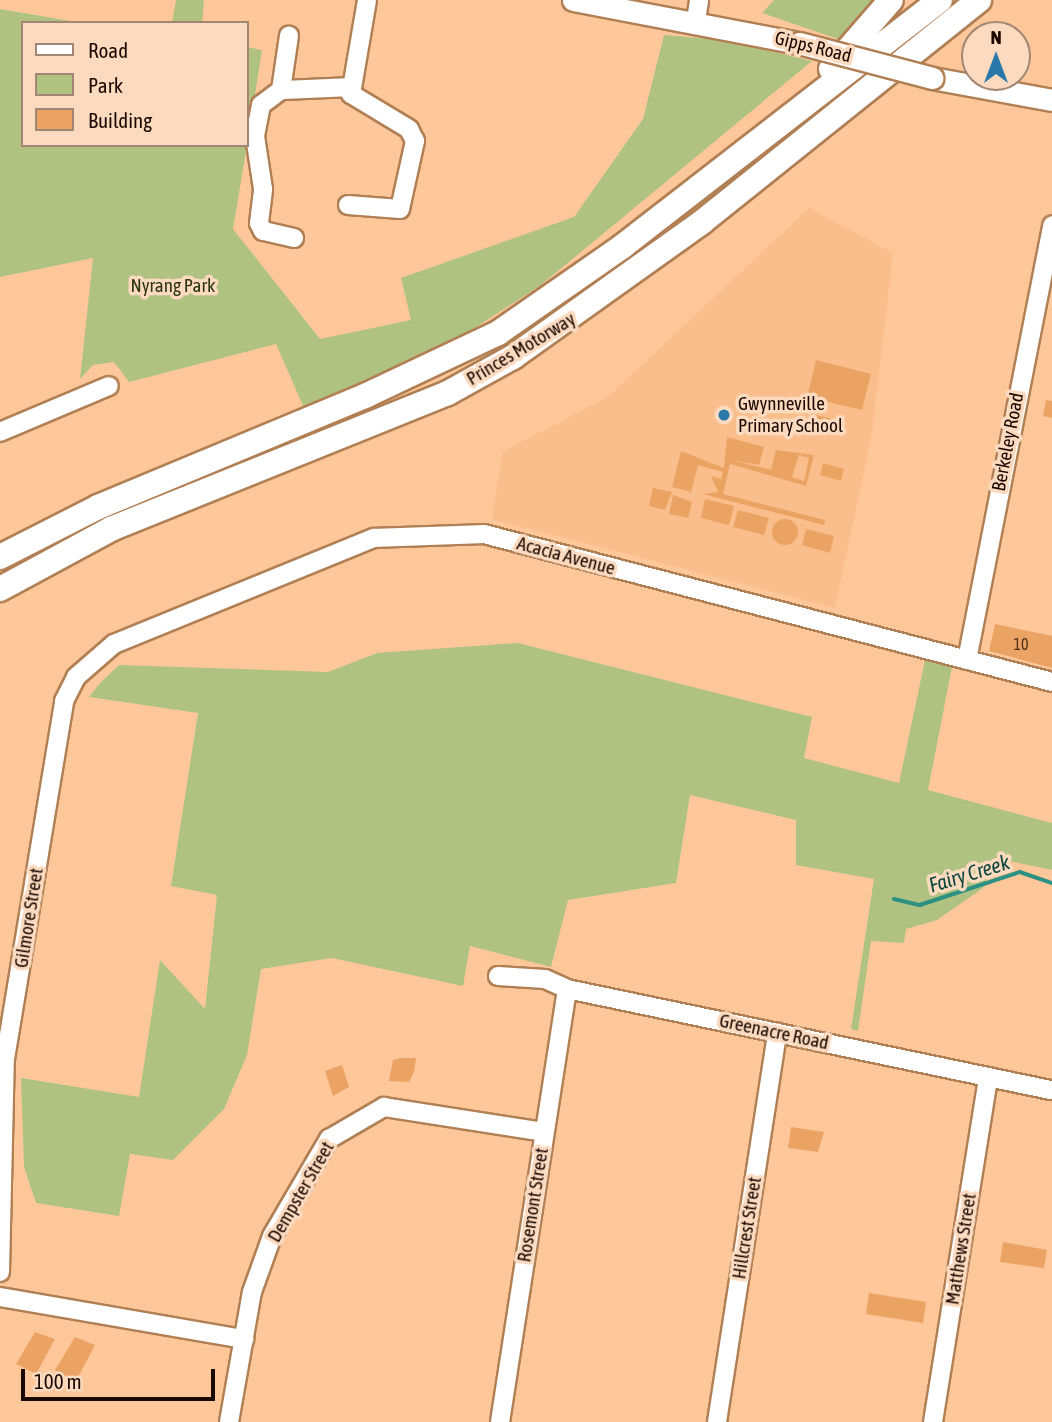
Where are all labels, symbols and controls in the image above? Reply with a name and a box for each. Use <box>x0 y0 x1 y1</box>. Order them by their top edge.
legend <box>21 21 248 147</box>
north arrow <box>961 21 1031 91</box>
street label: Gipps Road <box>772 26 854 68</box>
text: N <box>990 26 1002 48</box>
text: Road <box>88 38 128 62</box>
text: Park <box>88 73 123 97</box>
text: Building <box>88 108 152 132</box>
park label: Nyrang Park <box>131 275 215 297</box>
street label: Princes Motorway <box>463 308 579 390</box>
street label: Berkeley Road <box>987 391 1029 493</box>
place label: Gwynneville Primary School <box>738 393 843 437</box>
marker: Gwynneville Primary School <box>716 407 732 423</box>
street label: Acacia Avenue <box>514 532 618 580</box>
house number: 10 <box>1013 634 1029 654</box>
water label: Fairy Creek <box>926 849 1012 897</box>
street label: Gilmore Street <box>10 867 48 969</box>
street label: Greenacre Road <box>717 1009 831 1055</box>
street label: Dempster Street <box>263 1138 339 1246</box>
street label: Rosemont Street <box>513 1146 553 1264</box>
street label: Hillcrest Street <box>728 1175 766 1281</box>
street label: Matthews Street <box>941 1192 981 1306</box>
scale bar <box>24 1356 219 1400</box>
text: 100 m <box>34 1369 82 1393</box>

